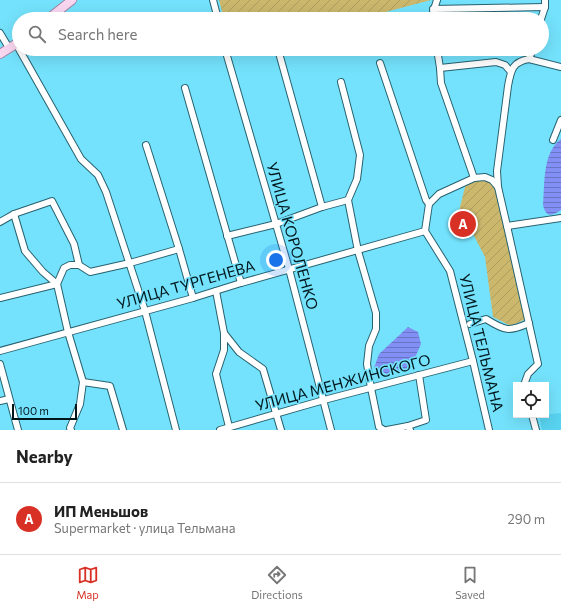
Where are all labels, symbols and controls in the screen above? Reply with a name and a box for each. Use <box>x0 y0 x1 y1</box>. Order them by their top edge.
search box <box>12 12 549 56</box>
icon: search <box>26 23 48 45</box>
text: Search here <box>58 25 137 43</box>
street label: УЛИЦА КОРОЛЕНКО <box>263 160 323 312</box>
pin: A <box>450 209 476 239</box>
your location <box>266 250 286 270</box>
street label: УЛИЦА ТУРГЕНЕВА <box>115 256 257 312</box>
street label: УЛИЦА ТЕЛЬМАНА <box>456 272 508 414</box>
street label: УЛИЦА МЕНЖИНСКОГО <box>253 350 432 414</box>
map controls <box>513 382 549 418</box>
button: locate <box>513 382 549 418</box>
scale bar <box>12 402 77 421</box>
text: 100 m <box>18 404 49 417</box>
text: Nearby <box>16 446 73 467</box>
text: ИП Меньшов <box>54 502 148 520</box>
text: A <box>24 511 34 527</box>
text: 290 m <box>508 511 545 527</box>
text: Supermarket · улица Тельмана <box>54 520 235 536</box>
tab: Map <box>76 564 99 601</box>
tab: Directions <box>251 564 303 601</box>
tab: Saved <box>455 564 485 601</box>

